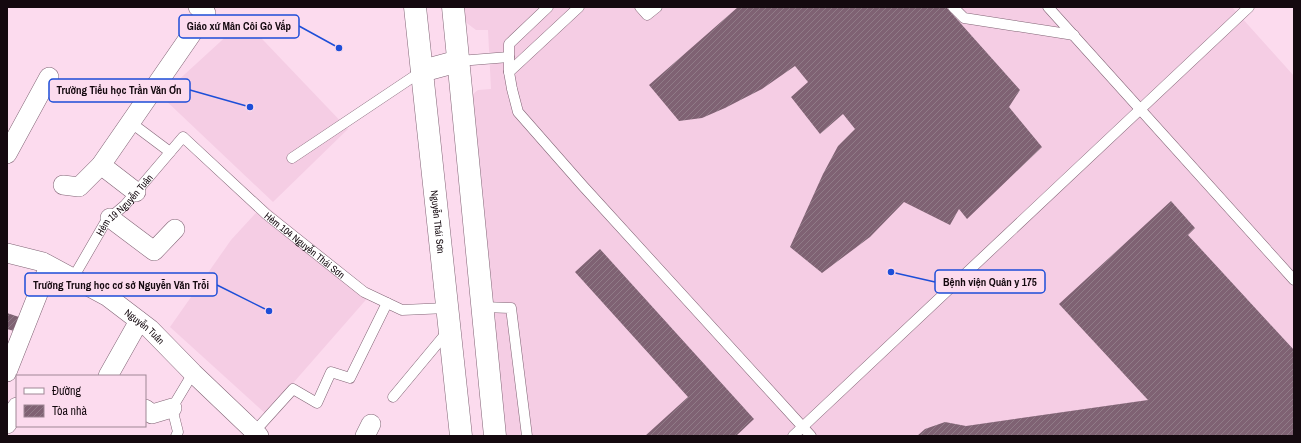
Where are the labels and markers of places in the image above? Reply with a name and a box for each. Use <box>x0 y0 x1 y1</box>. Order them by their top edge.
callout: Giáo xứ Mân Côi Gò Vấp <box>179 15 299 38</box>
callout: Trường Tiểu học Trần Văn Ơn <box>49 79 190 102</box>
callout: Bệnh viện Quân y 175 <box>935 270 1045 293</box>
callout: Trường Trung học cơ sở Nguyễn Văn Trỗi <box>25 273 217 296</box>

